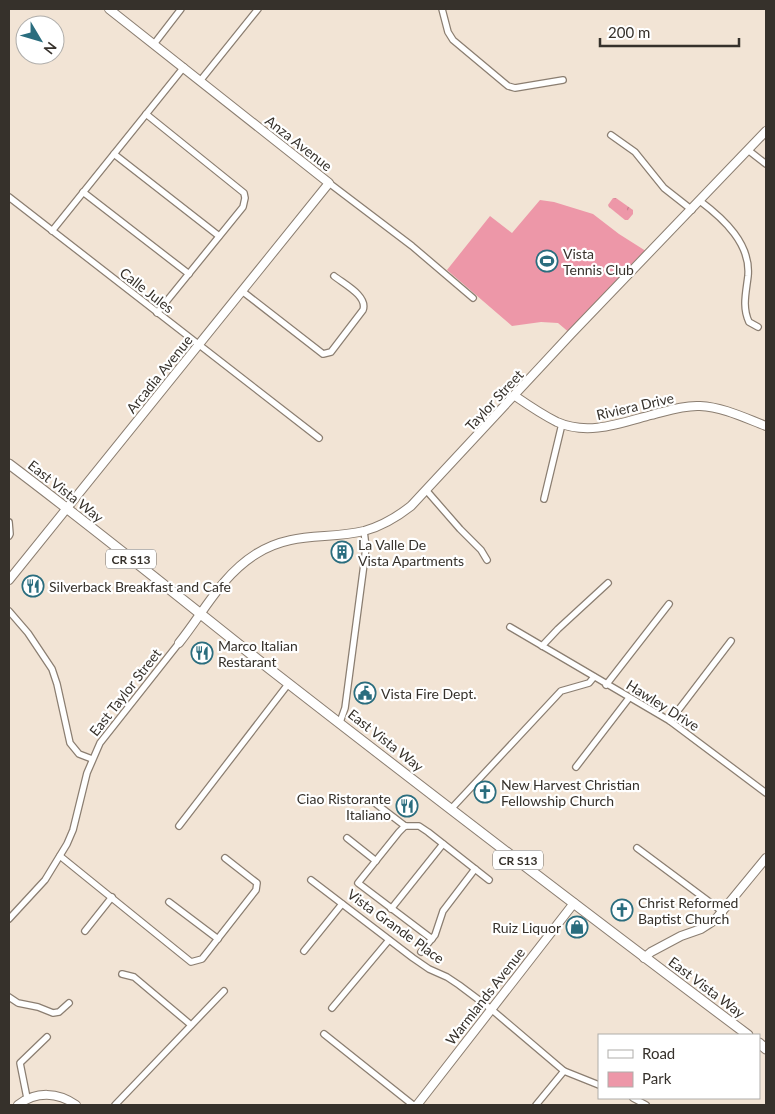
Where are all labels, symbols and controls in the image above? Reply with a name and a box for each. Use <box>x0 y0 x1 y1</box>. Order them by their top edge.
north arrow <box>15 15 65 65</box>
scale bar <box>600 15 739 47</box>
text: 200 m <box>608 23 650 41</box>
text: N <box>41 39 61 58</box>
street label: Anza Avenue <box>262 112 336 174</box>
place label: Vista Tennis Club <box>563 245 634 278</box>
sports icon: Vista Tennis Club <box>535 249 559 273</box>
street label: Calle Jules <box>117 264 177 316</box>
street label: Arcadia Avenue <box>122 332 196 416</box>
street label: Taylor Street <box>461 366 527 434</box>
street label: Riviera Drive <box>595 389 675 423</box>
street label: East Vista Way <box>25 456 108 526</box>
place label: La Valle De Vista Apartments <box>358 536 464 569</box>
building icon: La Valle De Vista Apartments <box>330 540 354 564</box>
road number: CR S13 <box>106 550 156 568</box>
restaurant icon: Silverback Breakfast and Cafe <box>21 574 45 598</box>
place label: Silverback Breakfast and Cafe <box>49 578 231 595</box>
place label: Marco Italian Restarant <box>218 637 298 670</box>
restaurant icon: Marco Italian Restarant <box>190 641 214 665</box>
street label: East Taylor Street <box>86 645 164 739</box>
street label: Hawley Drive <box>623 676 703 734</box>
public building icon: Vista Fire Dept. <box>353 681 377 705</box>
place label: Vista Fire Dept. <box>381 685 477 702</box>
street label: East Vista Way <box>345 705 428 775</box>
place label: New Harvest Christian Fellowship Church <box>501 776 640 809</box>
church icon: New Harvest Christian Fellowship Church <box>473 780 497 804</box>
place label: Ciao Ristorante Italiano <box>297 790 391 823</box>
restaurant icon: Ciao Ristorante Italiano <box>395 794 419 818</box>
road number: CR S13 <box>493 850 543 870</box>
street label: Vista Grande Place <box>344 885 448 967</box>
place label: Christ Reformed Baptist Church <box>638 894 738 927</box>
church icon: Christ Reformed Baptist Church <box>610 898 634 922</box>
shop icon: Ruiz Liquor <box>565 915 589 939</box>
place label: Ruiz Liquor <box>492 919 561 936</box>
street label: Warmlands Avenue <box>442 944 528 1048</box>
street label: East Vista Way <box>666 953 749 1022</box>
legend <box>598 1034 760 1099</box>
text: Road <box>642 1044 675 1062</box>
text: Park <box>642 1069 672 1087</box>

